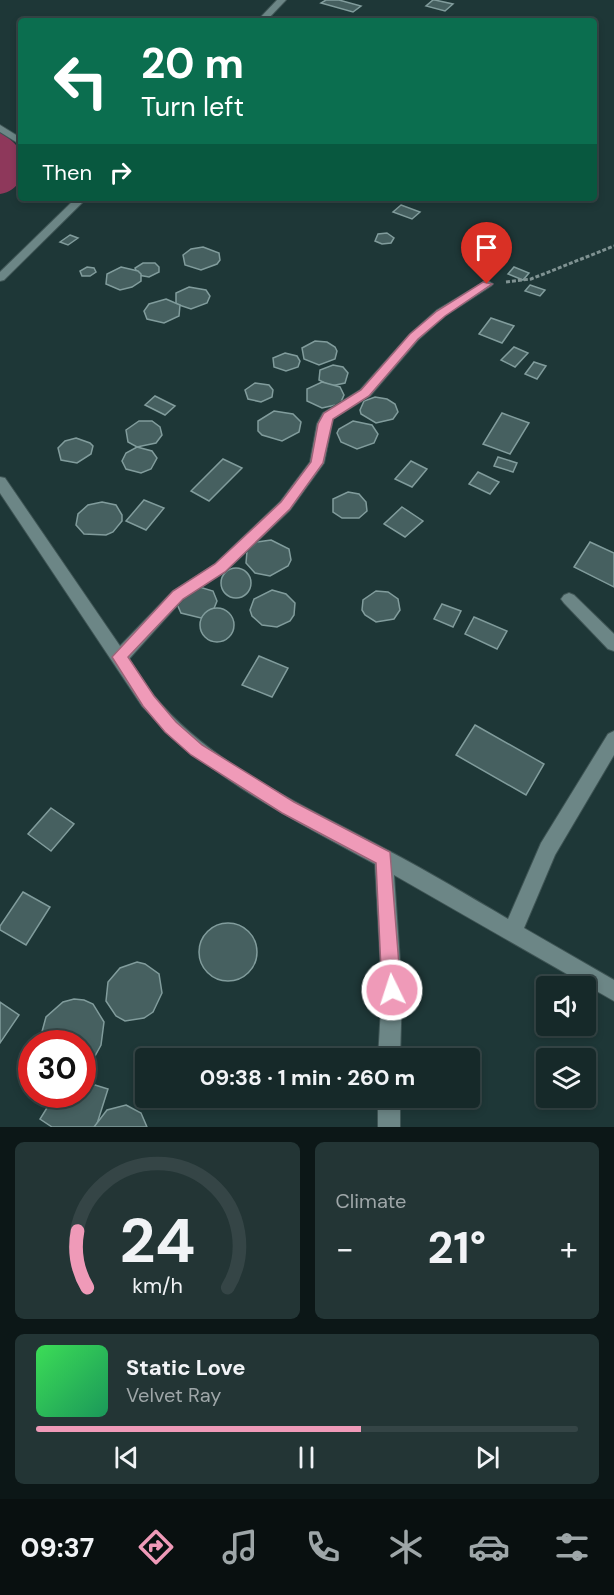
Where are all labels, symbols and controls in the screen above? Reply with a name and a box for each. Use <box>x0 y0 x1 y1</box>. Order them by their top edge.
text: 20 m <box>141 36 244 91</box>
icon: left <box>42 42 120 120</box>
text: Turn left <box>141 89 244 124</box>
icon: right <box>104 156 137 189</box>
text: Then <box>42 158 92 187</box>
pin <box>461 222 512 284</box>
icon: arrive <box>470 231 503 264</box>
position arrow <box>360 958 424 1022</box>
map controls <box>536 976 596 1108</box>
button: sound <box>536 976 596 1036</box>
speed limit sign: 30 <box>18 1030 96 1108</box>
button: layers <box>536 1048 596 1108</box>
text: 09:38 · 1 min · 260 m <box>200 1063 415 1092</box>
text: Climate <box>336 1188 406 1214</box>
text: 24 <box>119 1200 195 1281</box>
text: 21° <box>427 1218 486 1277</box>
text: − <box>336 1227 354 1270</box>
text: + <box>560 1227 578 1270</box>
text: km/h <box>132 1272 183 1300</box>
text: Static Love <box>126 1353 246 1382</box>
text: Velvet Ray <box>126 1382 221 1408</box>
icon: previous <box>110 1441 143 1474</box>
icon: pause <box>290 1441 323 1474</box>
icon: next <box>471 1441 504 1474</box>
icon: directions <box>135 1526 177 1568</box>
icon: music <box>219 1526 261 1568</box>
icon: phone <box>302 1526 344 1568</box>
icon: climate <box>385 1526 427 1568</box>
icon: car <box>468 1526 510 1568</box>
icon: filters <box>551 1526 593 1568</box>
text: 09:37 <box>21 1530 94 1565</box>

